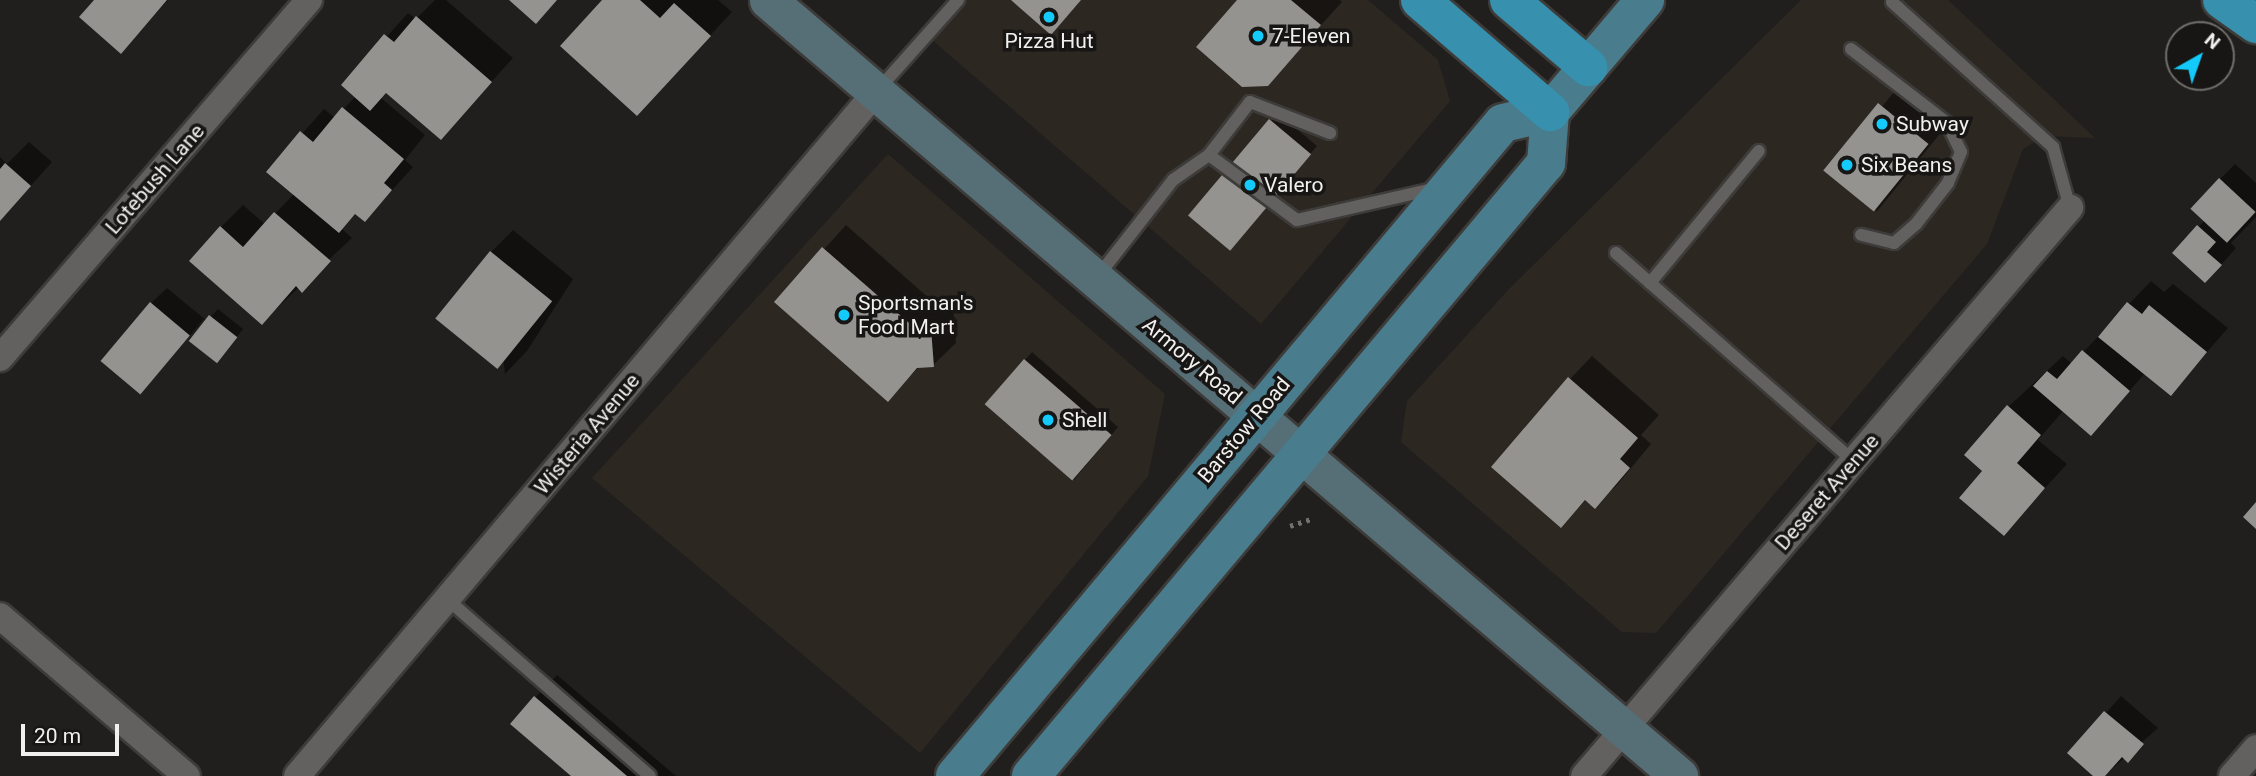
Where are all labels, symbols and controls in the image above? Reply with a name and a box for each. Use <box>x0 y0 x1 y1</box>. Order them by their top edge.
marker: Pizza Hut <box>1041 9 1057 25</box>
north arrow <box>2165 21 2235 91</box>
place label: 7-Eleven <box>1272 23 1350 49</box>
place label: Pizza Hut <box>1004 28 1094 54</box>
marker: 7-Eleven <box>1250 28 1266 44</box>
text: N <box>2200 28 2225 54</box>
place label: Subway <box>1896 111 1969 137</box>
marker: Subway <box>1874 116 1890 132</box>
street label: Lotebush Lane <box>100 119 210 239</box>
place label: Six Beans <box>1861 152 1952 178</box>
marker: Six Beans <box>1839 157 1855 173</box>
place label: Valero <box>1264 172 1323 198</box>
marker: Valero <box>1242 177 1258 193</box>
place label: Sportsman's Food Mart <box>858 290 974 340</box>
marker: Sportsman's Food Mart <box>836 307 852 323</box>
street label: Armory Road <box>1137 312 1247 410</box>
street label: Wisteria Avenue <box>529 368 645 500</box>
street label: Barstow Road <box>1192 372 1296 488</box>
place label: Shell <box>1062 407 1107 433</box>
marker: Shell <box>1040 412 1056 428</box>
street label: Deseret Avenue <box>1770 429 1884 555</box>
scale bar <box>24 710 122 754</box>
text: 20 m <box>34 724 81 748</box>

